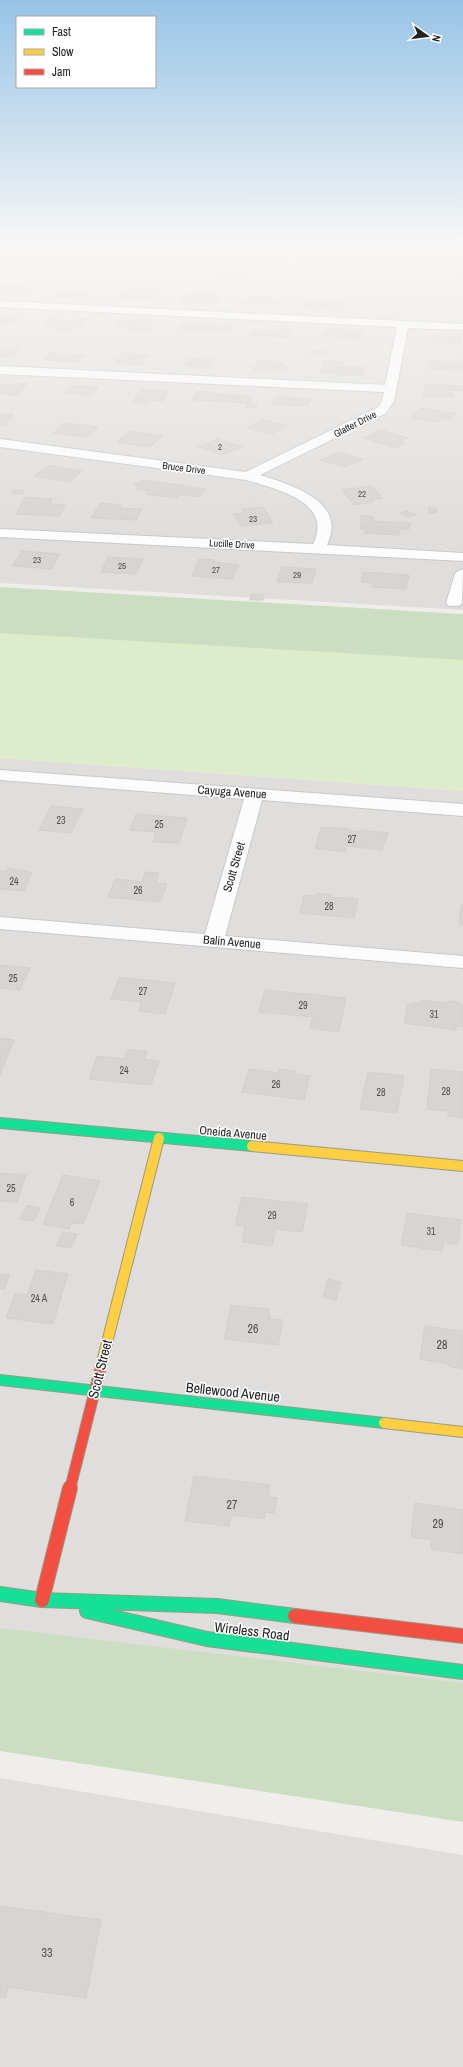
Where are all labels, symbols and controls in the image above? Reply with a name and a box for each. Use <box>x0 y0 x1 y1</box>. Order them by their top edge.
legend <box>16 16 156 88</box>
north arrow <box>407 16 447 56</box>
text: Fast <box>52 24 71 40</box>
text: N <box>429 34 444 43</box>
text: Slow <box>52 44 74 60</box>
text: Jam <box>52 64 71 80</box>
street label: Glatter Drive <box>331 407 379 440</box>
house number: 2 <box>218 441 222 453</box>
street label: Bruce Drive <box>162 459 207 477</box>
house number: 22 <box>358 488 366 500</box>
house number: 23 <box>249 513 257 525</box>
street label: Lucille Drive <box>209 536 256 552</box>
house number: 23 <box>33 554 41 566</box>
house number: 25 <box>118 560 126 572</box>
house number: 27 <box>212 564 220 576</box>
house number: 29 <box>293 569 301 581</box>
street label: Cayuga Avenue <box>197 782 267 802</box>
house number: 23 <box>56 814 66 827</box>
house number: 25 <box>154 818 164 831</box>
house number: 27 <box>347 833 357 846</box>
street label: Scott Street <box>219 840 249 894</box>
house number: 24 <box>9 875 19 888</box>
house number: 26 <box>133 884 143 897</box>
house number: 28 <box>324 900 334 913</box>
street label: Balin Avenue <box>202 932 262 952</box>
house number: 25 <box>8 972 18 985</box>
house number: 27 <box>138 985 148 998</box>
house number: 29 <box>298 999 308 1012</box>
house number: 31 <box>429 1008 439 1021</box>
house number: 24 <box>119 1064 129 1077</box>
house number: 26 <box>271 1078 281 1091</box>
house number: 28 <box>441 1085 451 1098</box>
house number: 28 <box>376 1086 386 1099</box>
street label: Oneida Avenue <box>199 1122 267 1144</box>
house number: 25 <box>6 1182 16 1195</box>
house number: 6 <box>70 1196 75 1209</box>
house number: 29 <box>267 1209 277 1222</box>
house number: 31 <box>426 1225 436 1238</box>
house number: 24 A <box>31 1292 48 1305</box>
house number: 26 <box>248 1321 258 1337</box>
house number: 28 <box>437 1337 447 1353</box>
street label: Scott Street <box>84 1338 116 1400</box>
street label: Bellewood Avenue <box>185 1378 281 1406</box>
house number: 27 <box>227 1497 238 1513</box>
house number: 29 <box>433 1516 443 1532</box>
street label: Wireless Road <box>214 1617 290 1645</box>
house number: 33 <box>42 1945 52 1961</box>

